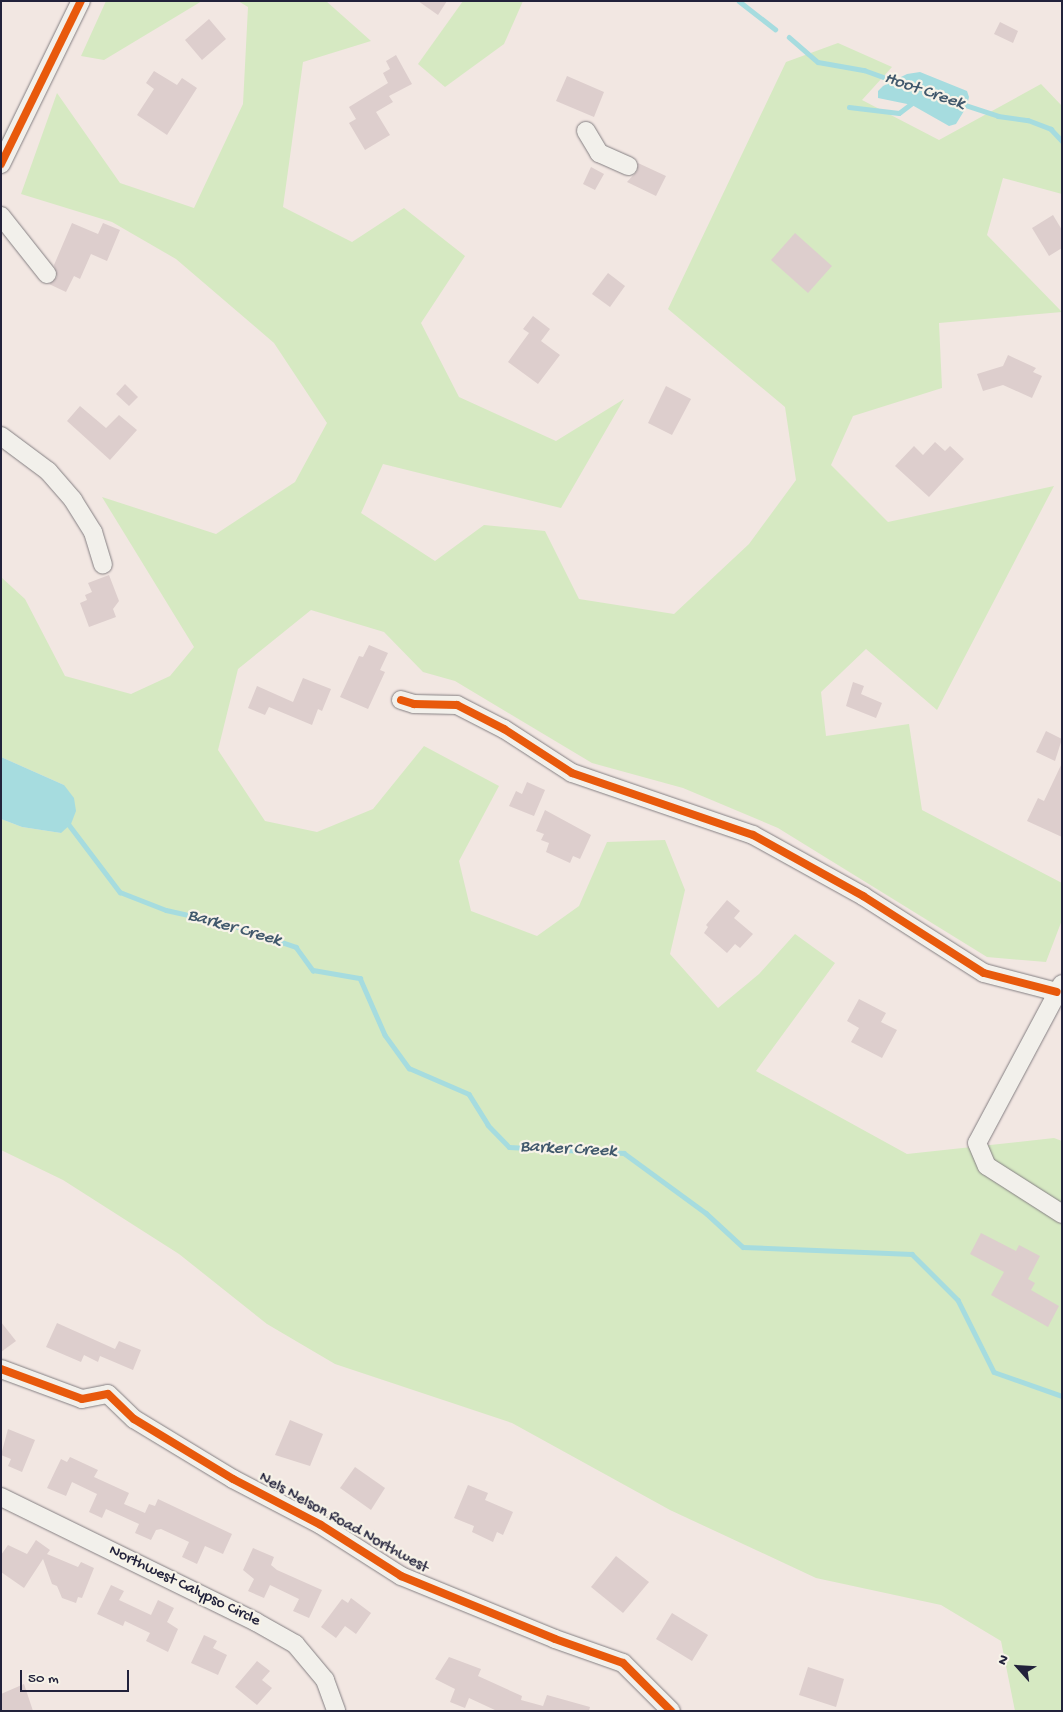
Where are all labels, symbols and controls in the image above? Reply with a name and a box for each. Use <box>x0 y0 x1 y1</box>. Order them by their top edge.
water label: Hoot Creek <box>881 68 967 116</box>
water label: Barker Creek <box>185 905 283 953</box>
water label: Barker Creek <box>519 1137 617 1163</box>
street label: Nels Nelson Road Northwest <box>255 1469 431 1579</box>
street label: Northwest Calypso Circle <box>105 1542 263 1632</box>
north arrow <box>993 1642 1043 1692</box>
text: N <box>994 1652 1014 1668</box>
scale bar <box>22 1660 131 1692</box>
text: 50 m <box>28 1670 59 1688</box>

